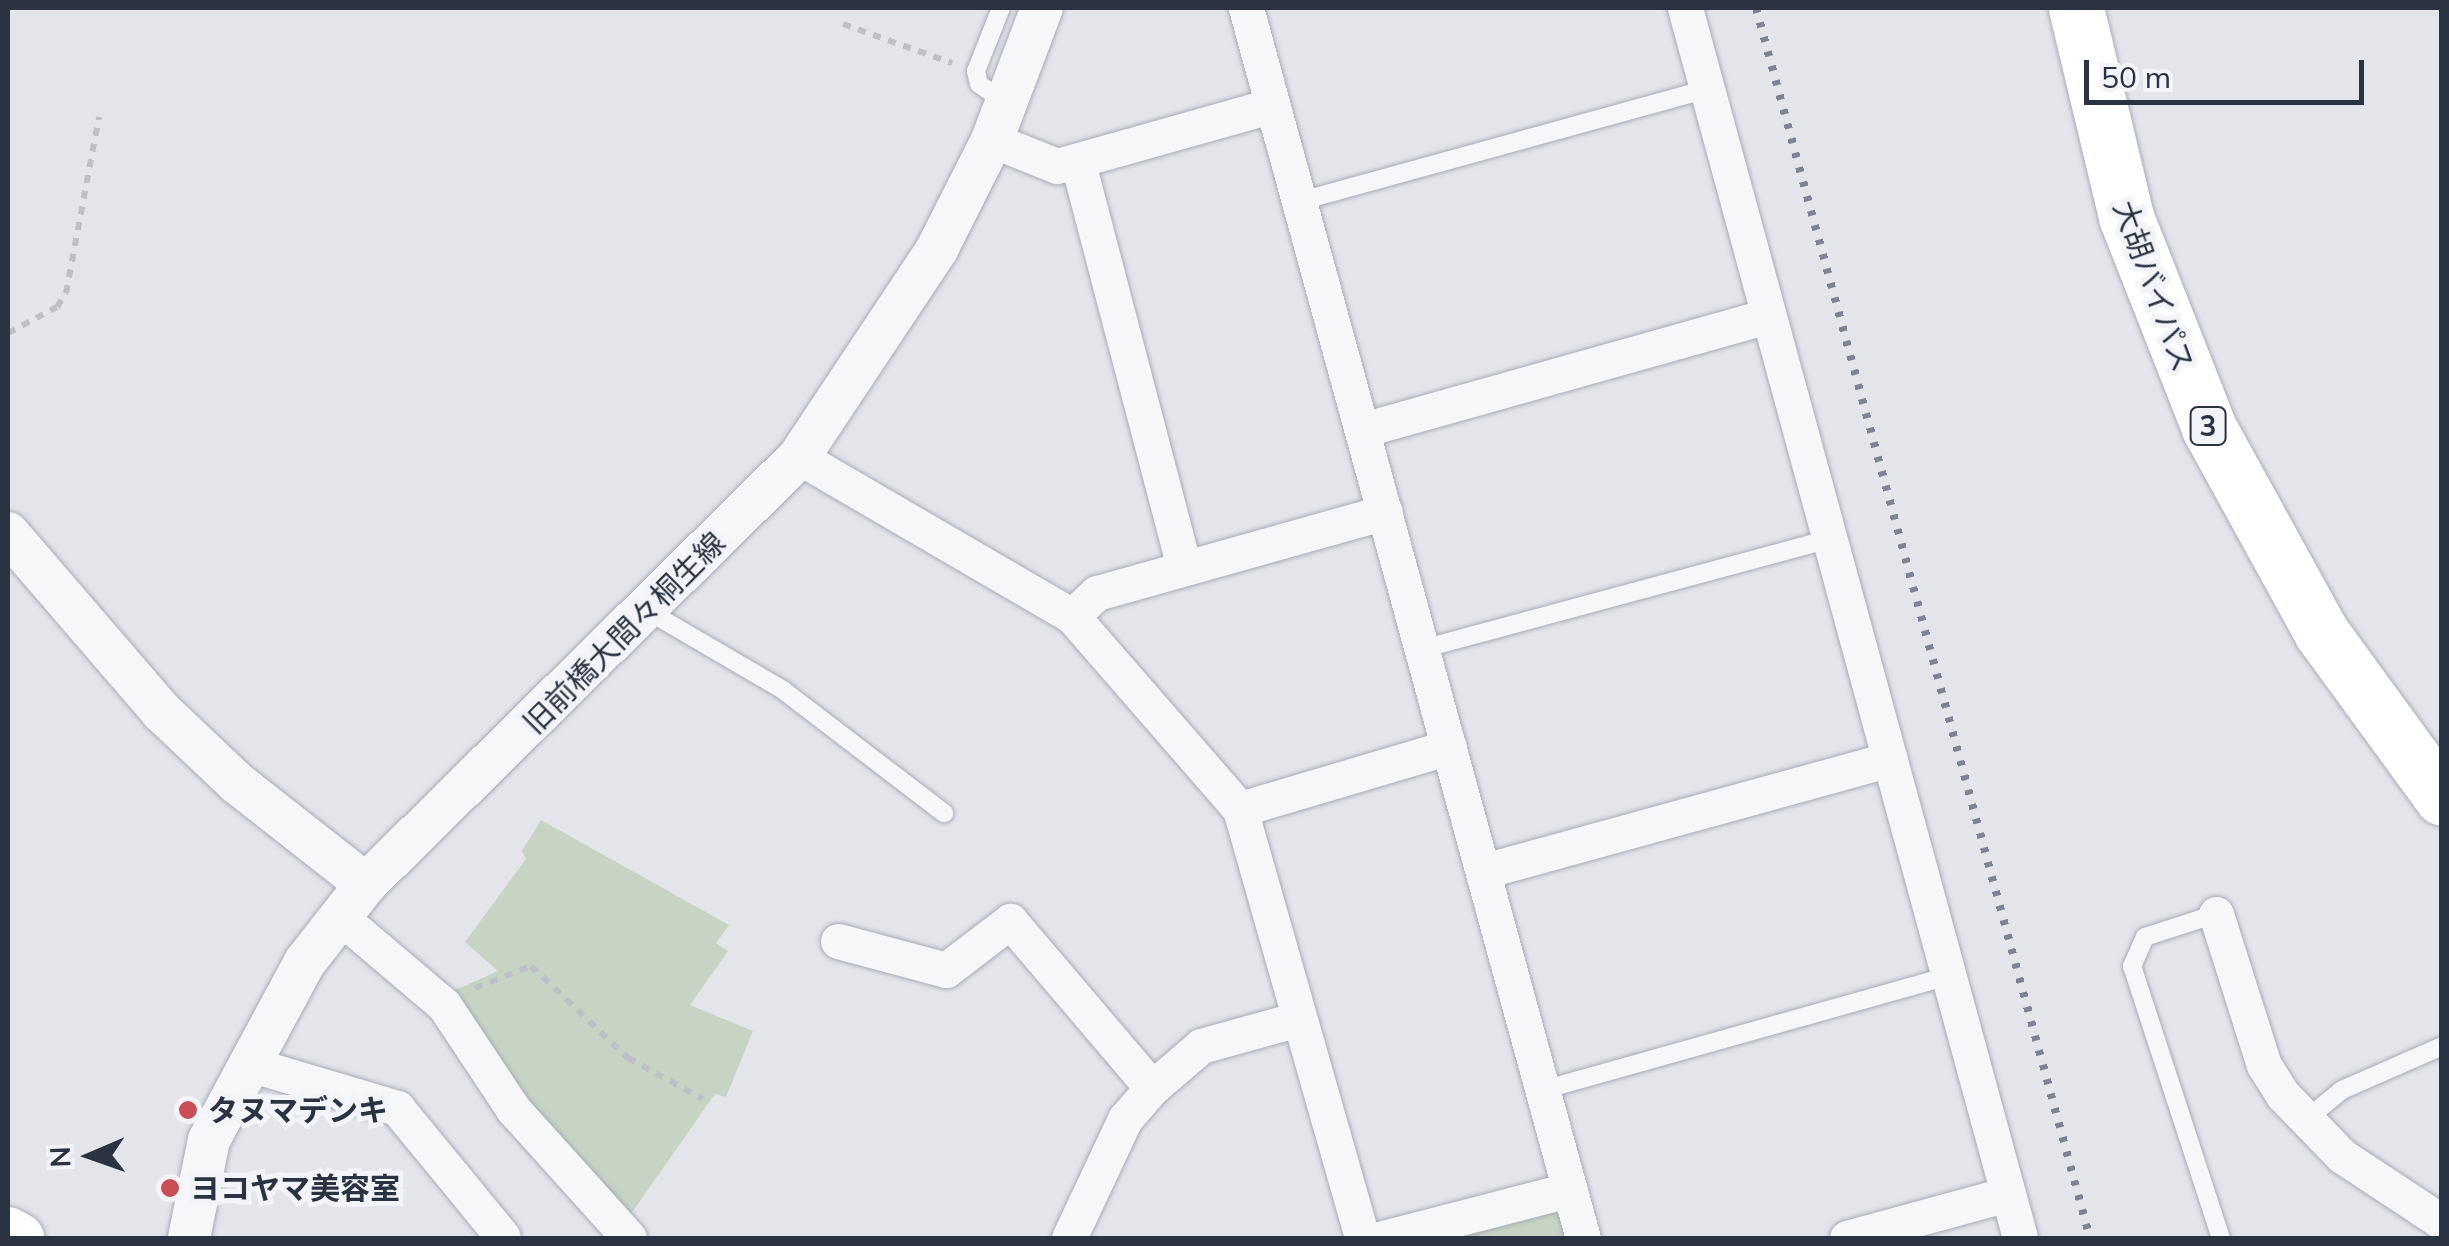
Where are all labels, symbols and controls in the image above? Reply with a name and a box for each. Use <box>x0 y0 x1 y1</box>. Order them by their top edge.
scale bar <box>2089 40 2369 102</box>
text: 50 m <box>2101 58 2171 96</box>
street label: 大胡バイパス <box>2106 195 2202 377</box>
road number: 3 <box>2188 403 2228 449</box>
street label: 旧前橋大間々桐生線 <box>516 525 732 741</box>
place label: タヌマデンキ <box>208 1092 388 1128</box>
marker: タヌマデンキ <box>177 1099 199 1121</box>
north arrow <box>40 1106 140 1206</box>
text: N <box>42 1146 77 1168</box>
place label: ヨコヤマ美容室 <box>190 1170 400 1206</box>
marker: ヨコヤマ美容室 <box>159 1177 181 1199</box>

